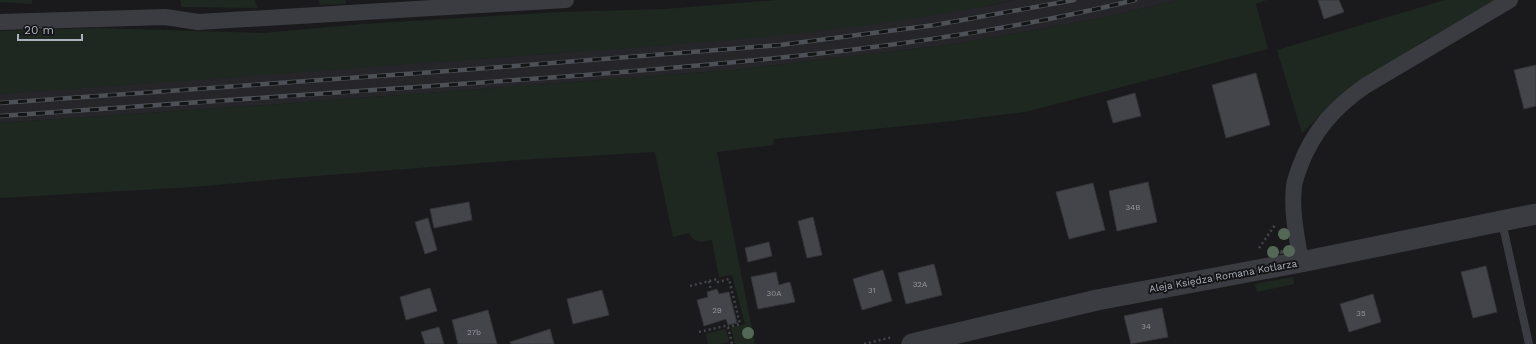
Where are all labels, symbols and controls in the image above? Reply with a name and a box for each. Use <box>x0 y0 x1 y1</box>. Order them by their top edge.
scale bar <box>18 16 82 42</box>
text: 20 m <box>24 23 54 37</box>
house number: 34B <box>1126 203 1140 212</box>
street label: Aleja Księdza Romana Kotlarza <box>1148 257 1298 294</box>
house number: 32A <box>913 280 928 289</box>
house number: 31 <box>868 286 876 295</box>
house number: 30A <box>767 289 782 298</box>
house number: 29 <box>712 306 722 315</box>
house number: 35 <box>1356 309 1366 318</box>
house number: 34 <box>1141 322 1151 331</box>
house number: 27b <box>467 328 481 337</box>

